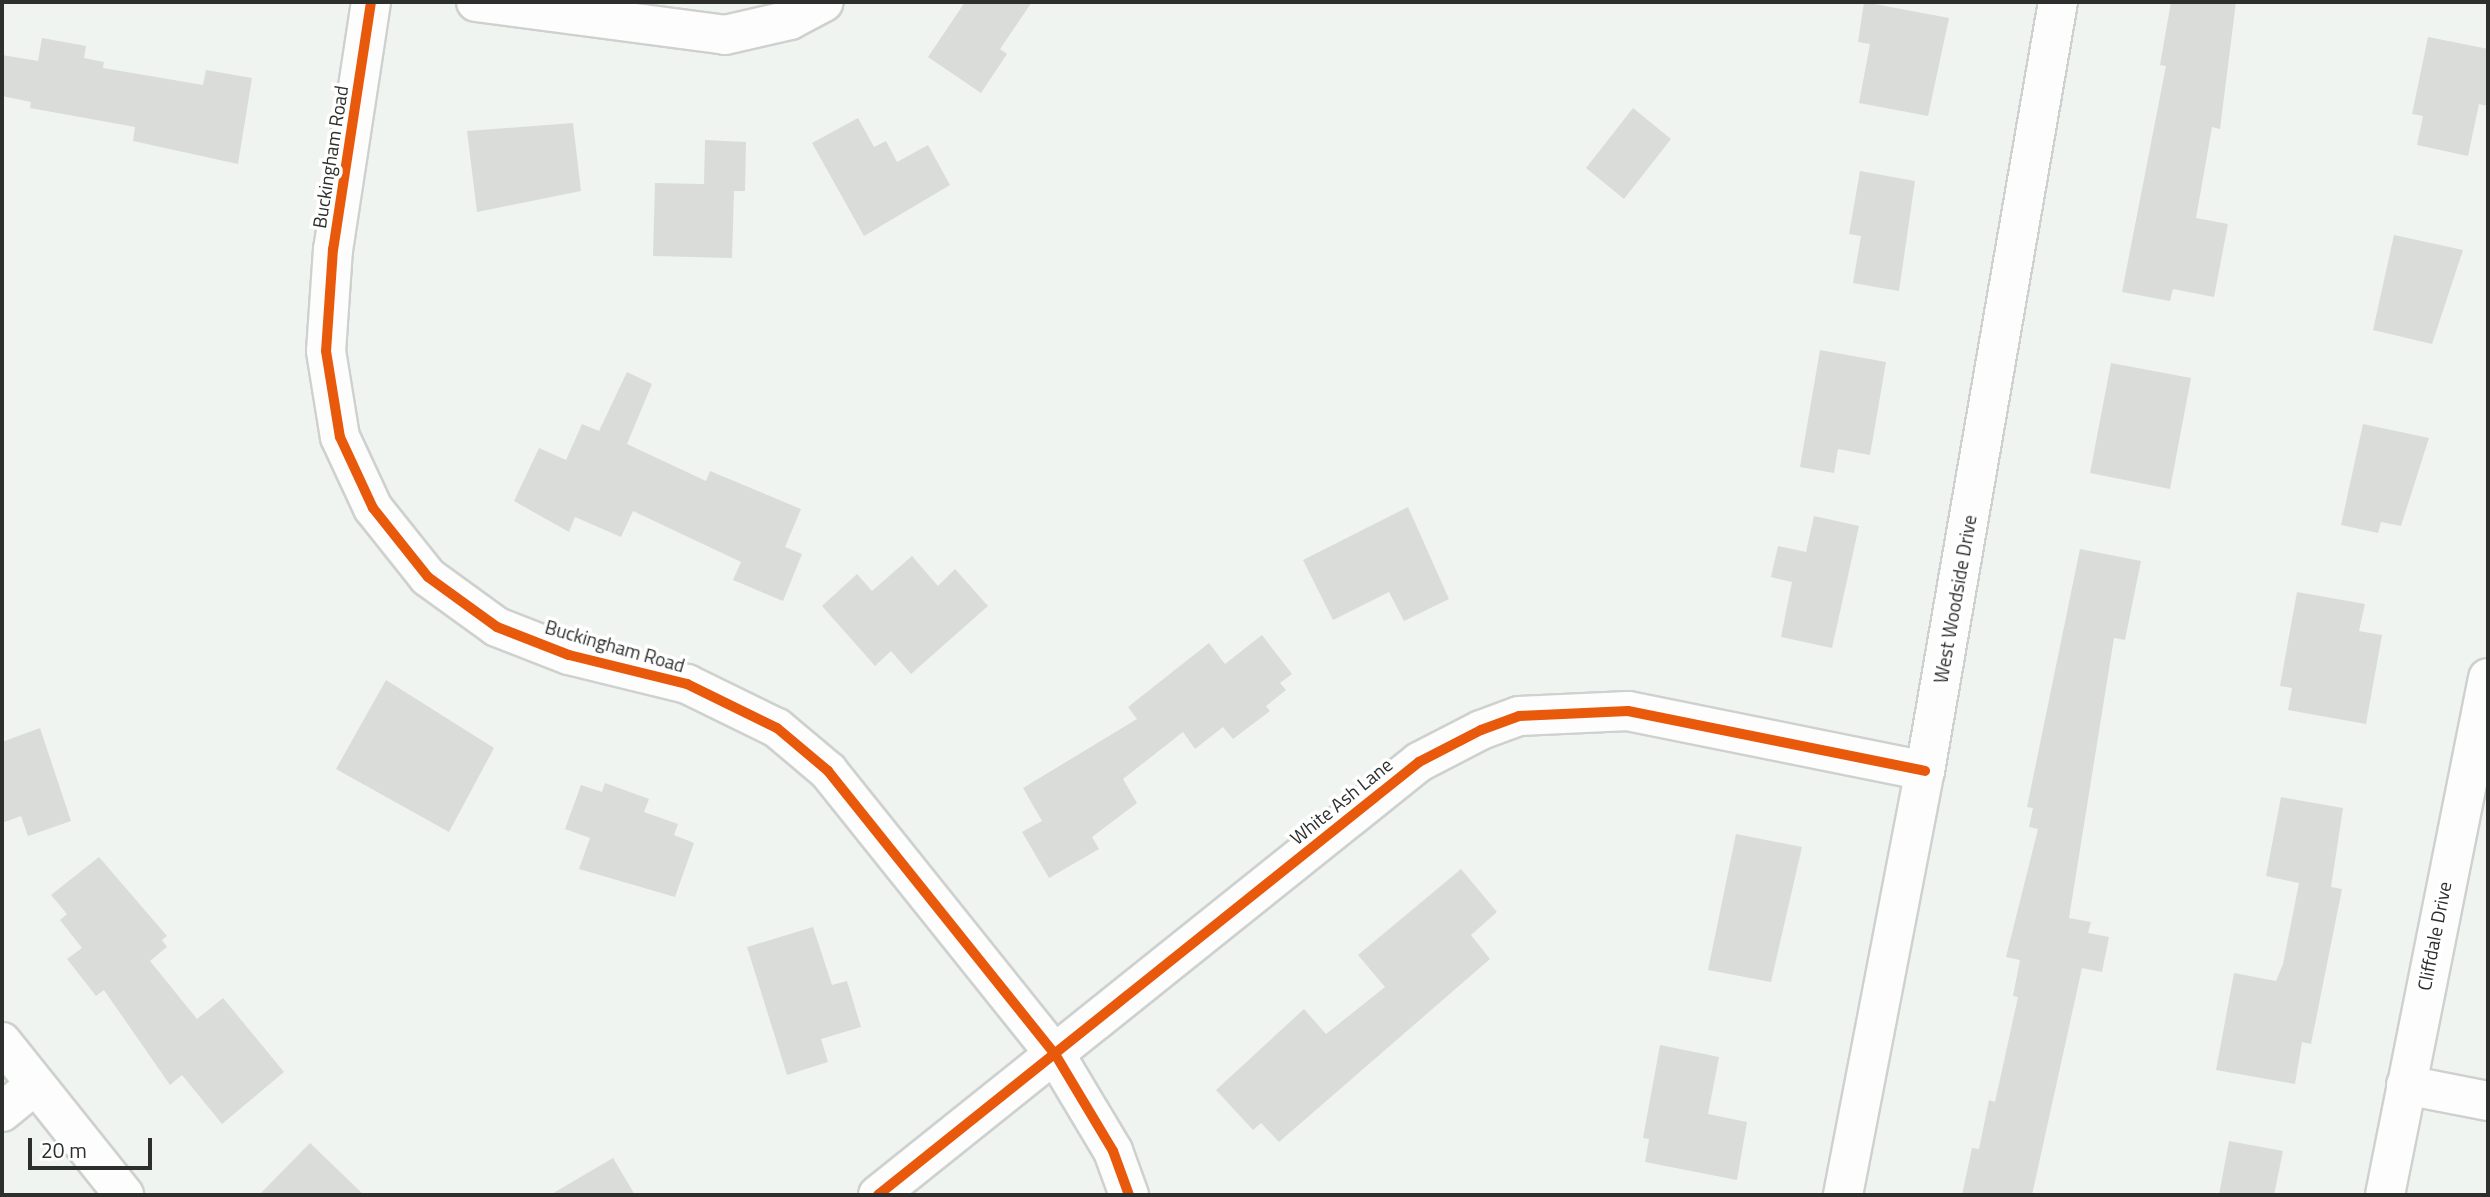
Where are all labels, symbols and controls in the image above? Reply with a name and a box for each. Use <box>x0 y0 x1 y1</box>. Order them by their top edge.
street label: Buckingham Road <box>307 84 353 230</box>
street label: West Woodside Drive <box>1929 513 1981 685</box>
street label: Buckingham Road <box>543 615 687 677</box>
street label: White Ash Lane <box>1285 753 1397 849</box>
street label: Cliffdale Drive <box>2412 880 2456 992</box>
scale bar <box>32 1124 156 1168</box>
text: 20 m <box>41 1134 87 1166</box>

